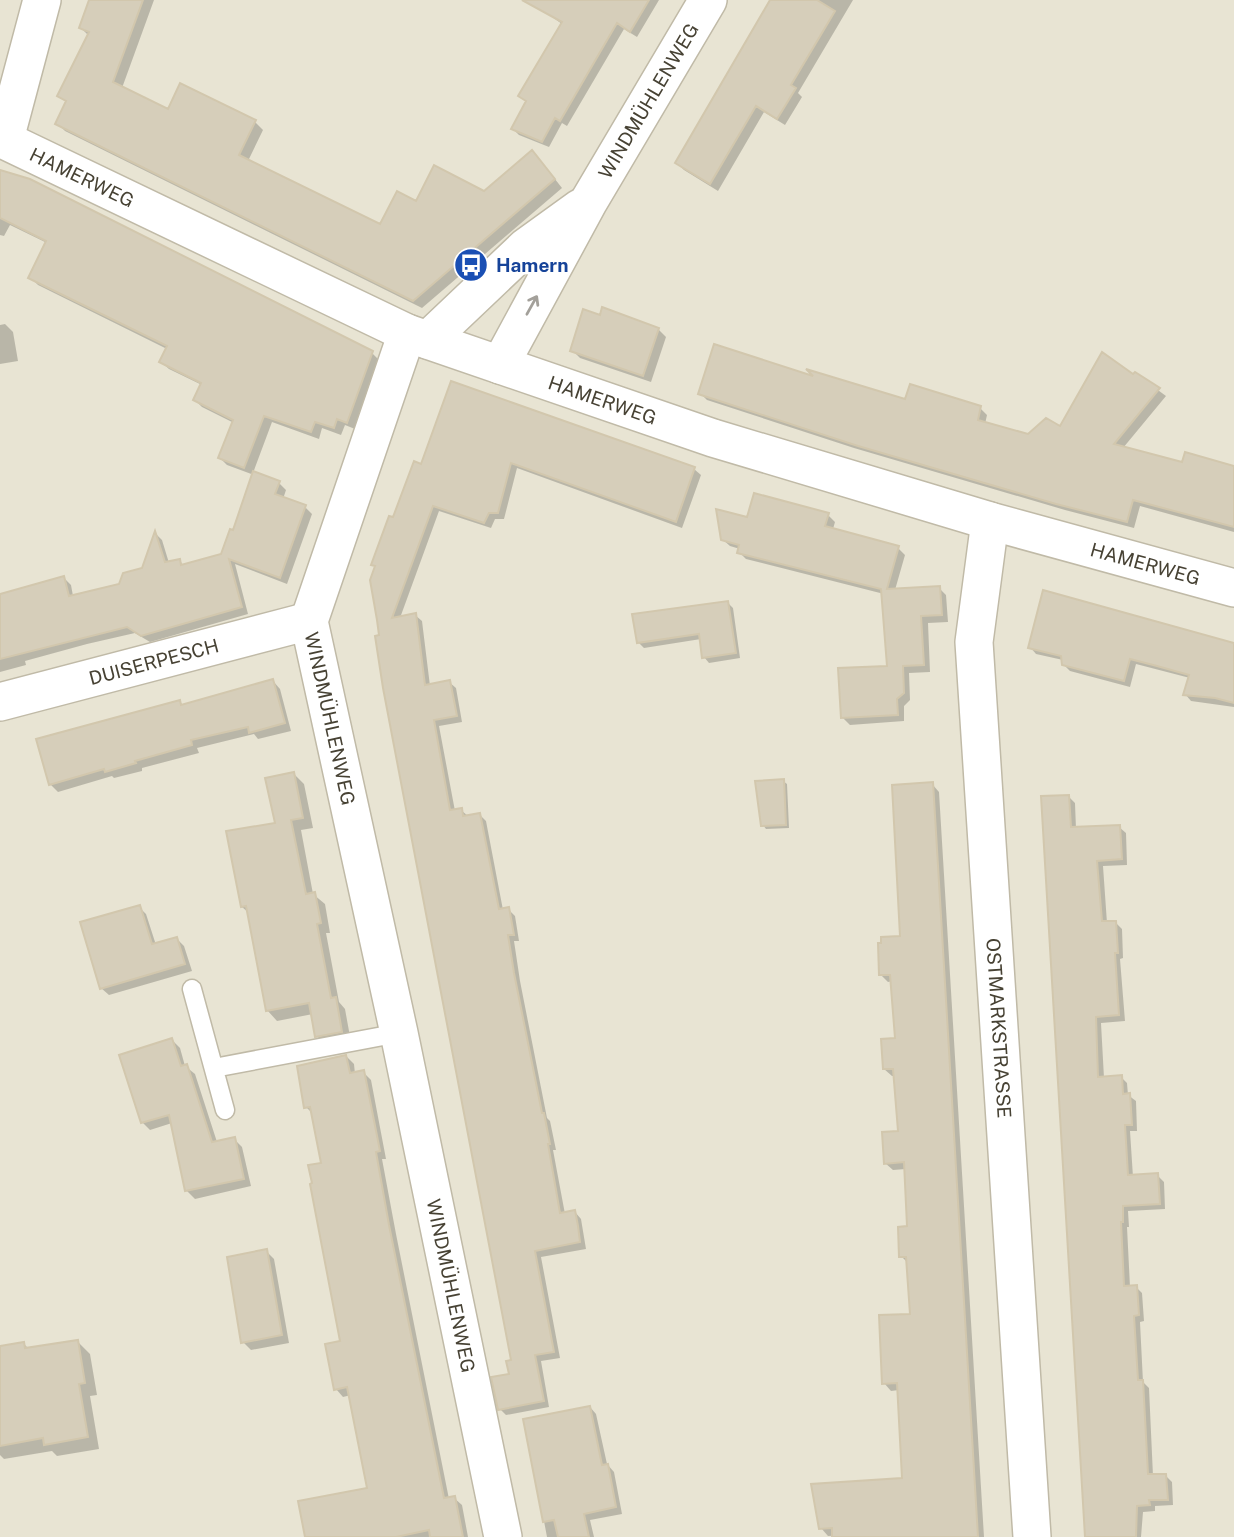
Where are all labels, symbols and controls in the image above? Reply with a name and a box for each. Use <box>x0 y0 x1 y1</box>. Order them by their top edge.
street label: WINDMÜHLENWEG <box>594 19 703 182</box>
street label: HAMERWEG <box>26 143 138 212</box>
bus stop icon: Hamern <box>452 246 490 284</box>
place label: Hamern <box>496 254 568 276</box>
one-way arrow <box>525 295 539 315</box>
street label: HAMERWEG <box>546 371 660 429</box>
street label: HAMERWEG <box>1088 538 1203 589</box>
street label: WINDMÜHLENWEG <box>301 630 360 807</box>
street label: DUISERPESCH <box>86 634 221 689</box>
street label: OSTMARKSTRASSE <box>982 937 1016 1119</box>
street label: WINDMÜHLENWEG <box>423 1197 480 1374</box>

